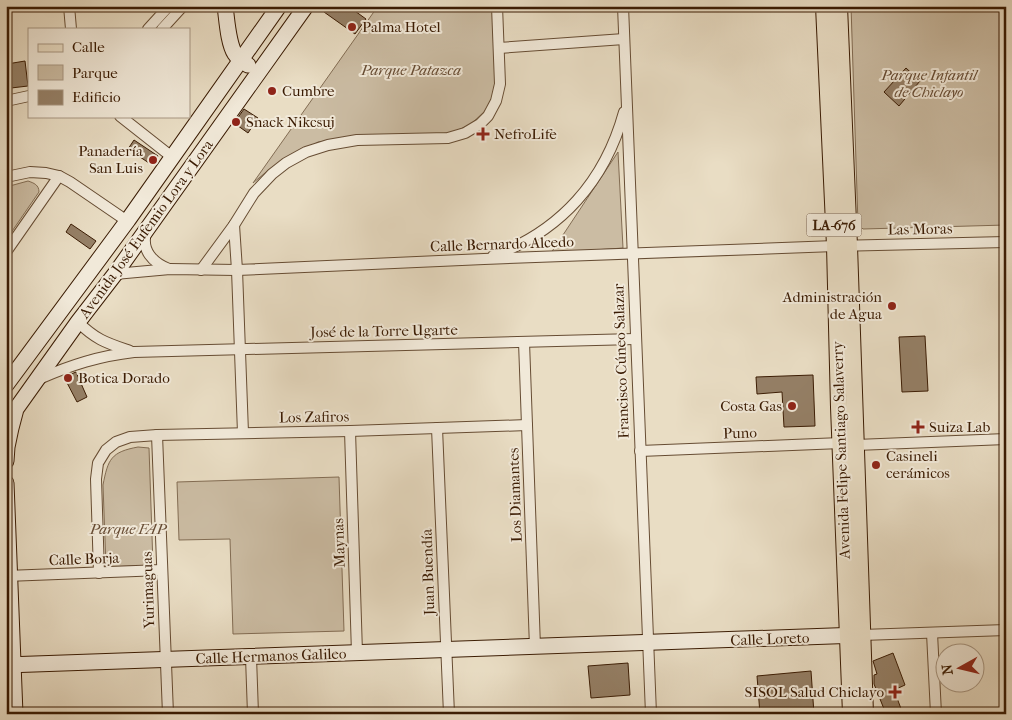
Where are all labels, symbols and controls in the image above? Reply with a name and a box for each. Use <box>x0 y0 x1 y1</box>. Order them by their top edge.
place label: Palma Hotel <box>362 18 441 36</box>
marker: Palma Hotel <box>346 21 358 33</box>
legend <box>28 28 190 118</box>
text: Calle <box>72 38 105 56</box>
park label: Parque Patazca <box>360 61 461 79</box>
text: Parque <box>72 64 118 82</box>
park label: Parque Infantil de Chiclayo <box>880 66 979 101</box>
place label: Cumbre <box>282 82 335 100</box>
marker: Cumbre <box>266 85 278 97</box>
text: Edificio <box>72 88 121 106</box>
place label: Snack Nikcsuj <box>246 113 335 131</box>
marker: Snack Nikcsuj <box>230 116 242 128</box>
place label: NefroLife <box>494 125 557 143</box>
marker: NefroLife <box>476 127 490 141</box>
street label: Avenida José Eufemio Lora y Lora <box>75 135 217 323</box>
place label: Panadería San Luis <box>78 142 144 177</box>
marker: Panadería San Luis <box>147 154 159 166</box>
road number: LA-676 <box>806 214 862 236</box>
street label: Las Moras <box>888 219 953 239</box>
street label: Calle Bernardo Alcedo <box>430 232 575 256</box>
street label: Francisco Cúneo Salazar <box>609 283 633 439</box>
place label: Administración de Agua <box>782 288 883 323</box>
marker: Administración de Agua <box>886 300 898 312</box>
street label: José de la Torre Ugarte <box>309 321 459 341</box>
street label: Avenida Felipe Santiago Salaverry <box>828 340 854 560</box>
place label: Botica Dorado <box>78 369 170 387</box>
marker: Botica Dorado <box>62 372 74 384</box>
place label: Costa Gas <box>720 397 782 415</box>
marker: Costa Gas <box>786 400 798 412</box>
street label: Los Zafiros <box>279 407 350 427</box>
place label: Suiza Lab <box>929 418 990 436</box>
marker: Suiza Lab <box>911 420 925 434</box>
street label: Puno <box>723 423 758 443</box>
street label: Los Diamantes <box>504 447 526 543</box>
place label: Casineli cerámicos <box>886 447 950 482</box>
marker: Casineli cerámicos <box>870 459 882 471</box>
street label: Maynas <box>329 517 349 568</box>
park label: Parque FAP <box>89 520 167 538</box>
street label: Juan Buendía <box>417 527 439 617</box>
street label: Calle Borja <box>48 549 121 569</box>
street label: Yurimaguas <box>138 551 158 630</box>
street label: Calle Loreto <box>730 629 810 649</box>
north arrow <box>934 642 984 692</box>
street label: Calle Hermanos Galileo <box>195 644 347 668</box>
text: N <box>938 663 957 676</box>
place label: SISOL Salud Chiclayo <box>745 683 884 701</box>
marker: SISOL Salud Chiclayo <box>888 685 902 699</box>

